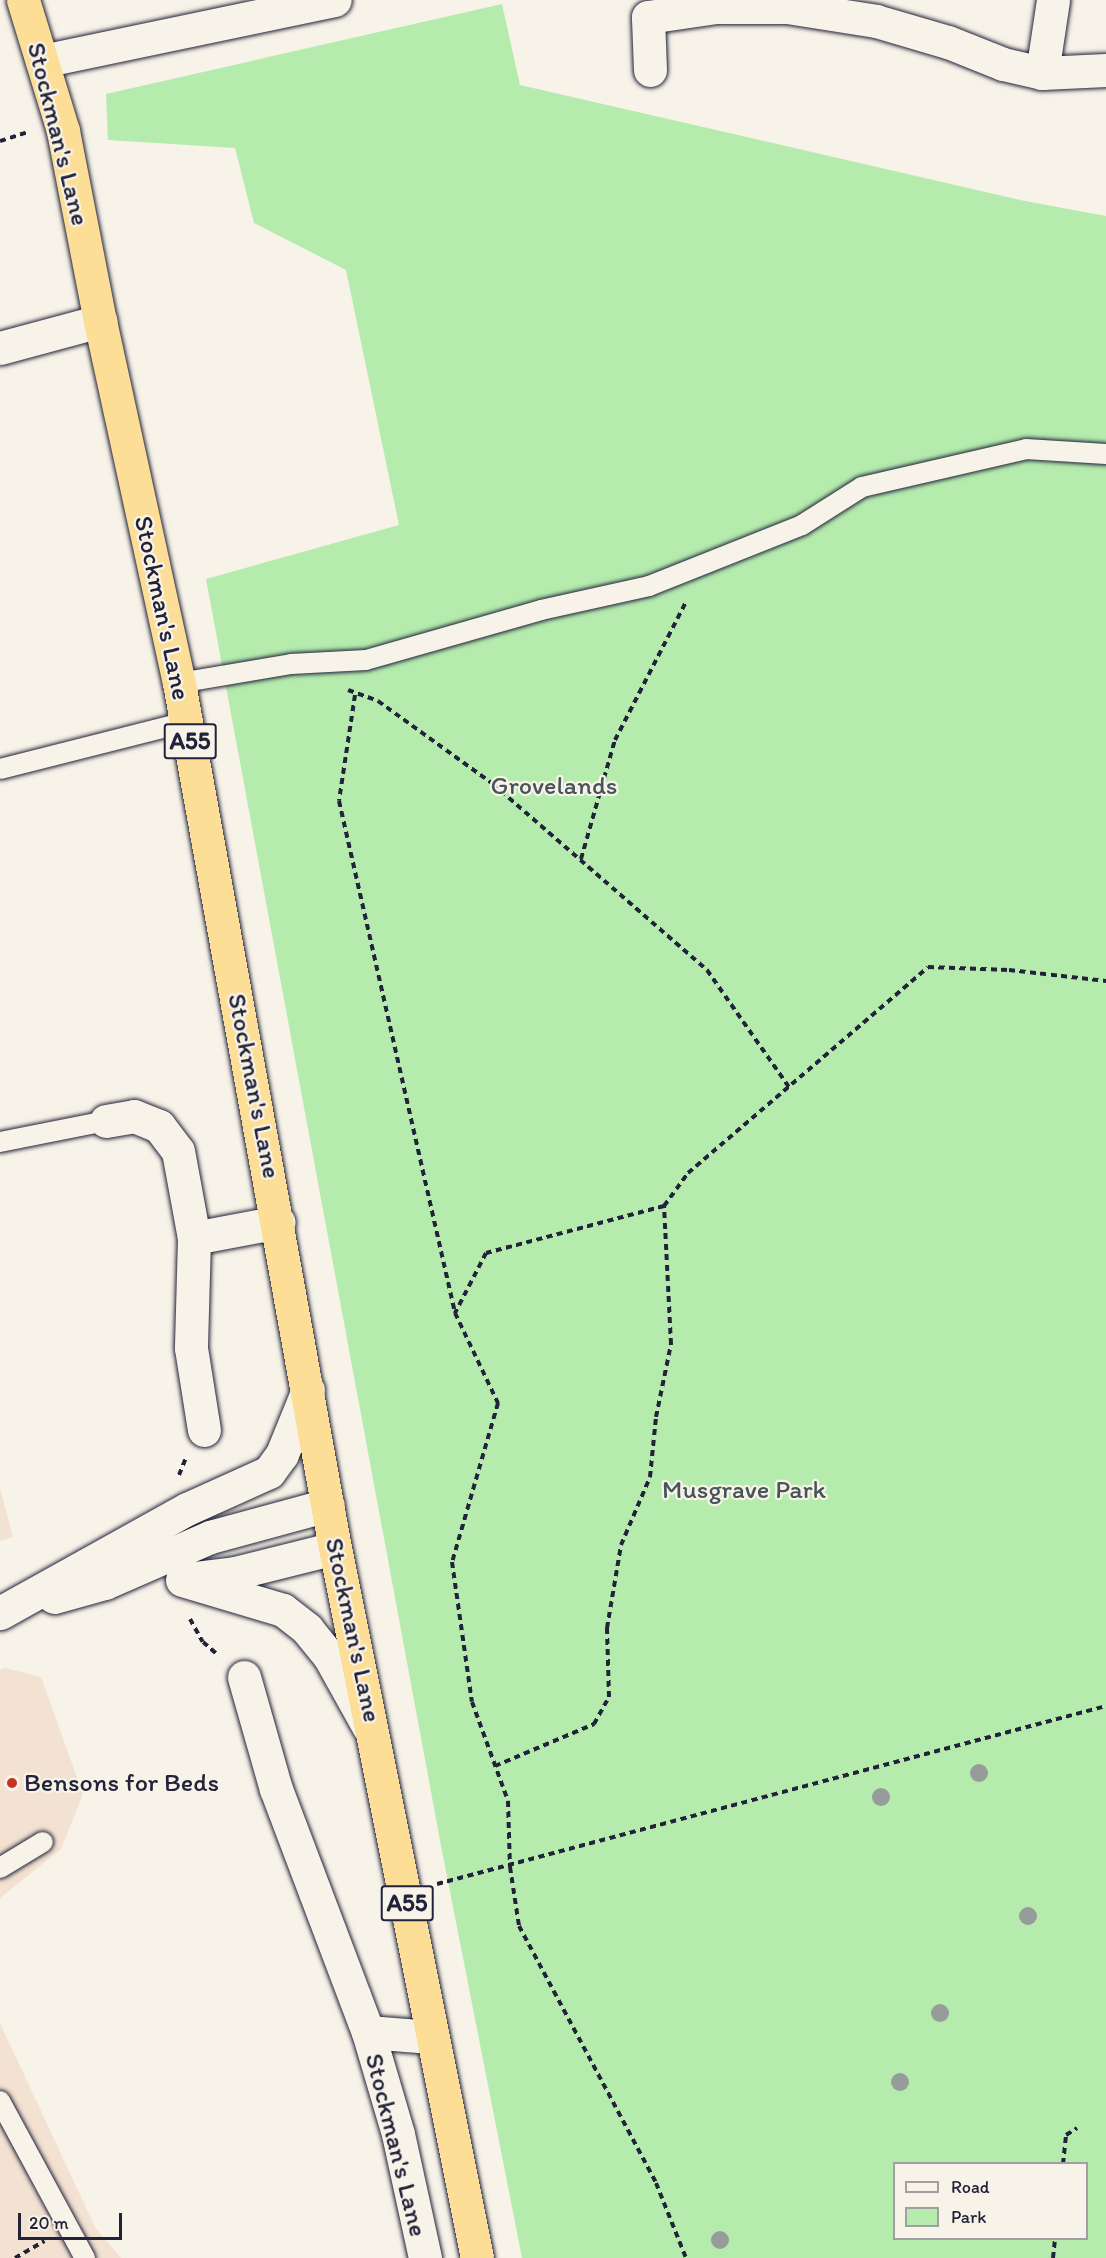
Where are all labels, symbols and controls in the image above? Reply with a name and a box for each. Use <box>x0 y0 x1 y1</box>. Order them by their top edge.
street label: Stockman's Lane <box>20 39 96 229</box>
street label: Stockman's Lane <box>127 513 197 703</box>
road number: A55 <box>163 720 217 762</box>
park label: Grovelands <box>490 770 618 802</box>
street label: Stockman's Lane <box>221 991 287 1181</box>
park label: Musgrave Park <box>662 1474 826 1506</box>
street label: Stockman's Lane <box>318 1535 388 1725</box>
place label: Bensons for Beds <box>24 1767 218 1799</box>
marker: Bensons for Beds <box>5 1776 19 1790</box>
road number: A55 <box>380 1882 434 1924</box>
street label: Stockman's Lane <box>358 2050 434 2240</box>
legend <box>893 2162 1088 2240</box>
text: Road <box>951 2176 990 2198</box>
scale bar <box>21 2201 124 2239</box>
text: Park <box>951 2206 986 2228</box>
text: 20 m <box>29 2212 69 2234</box>

